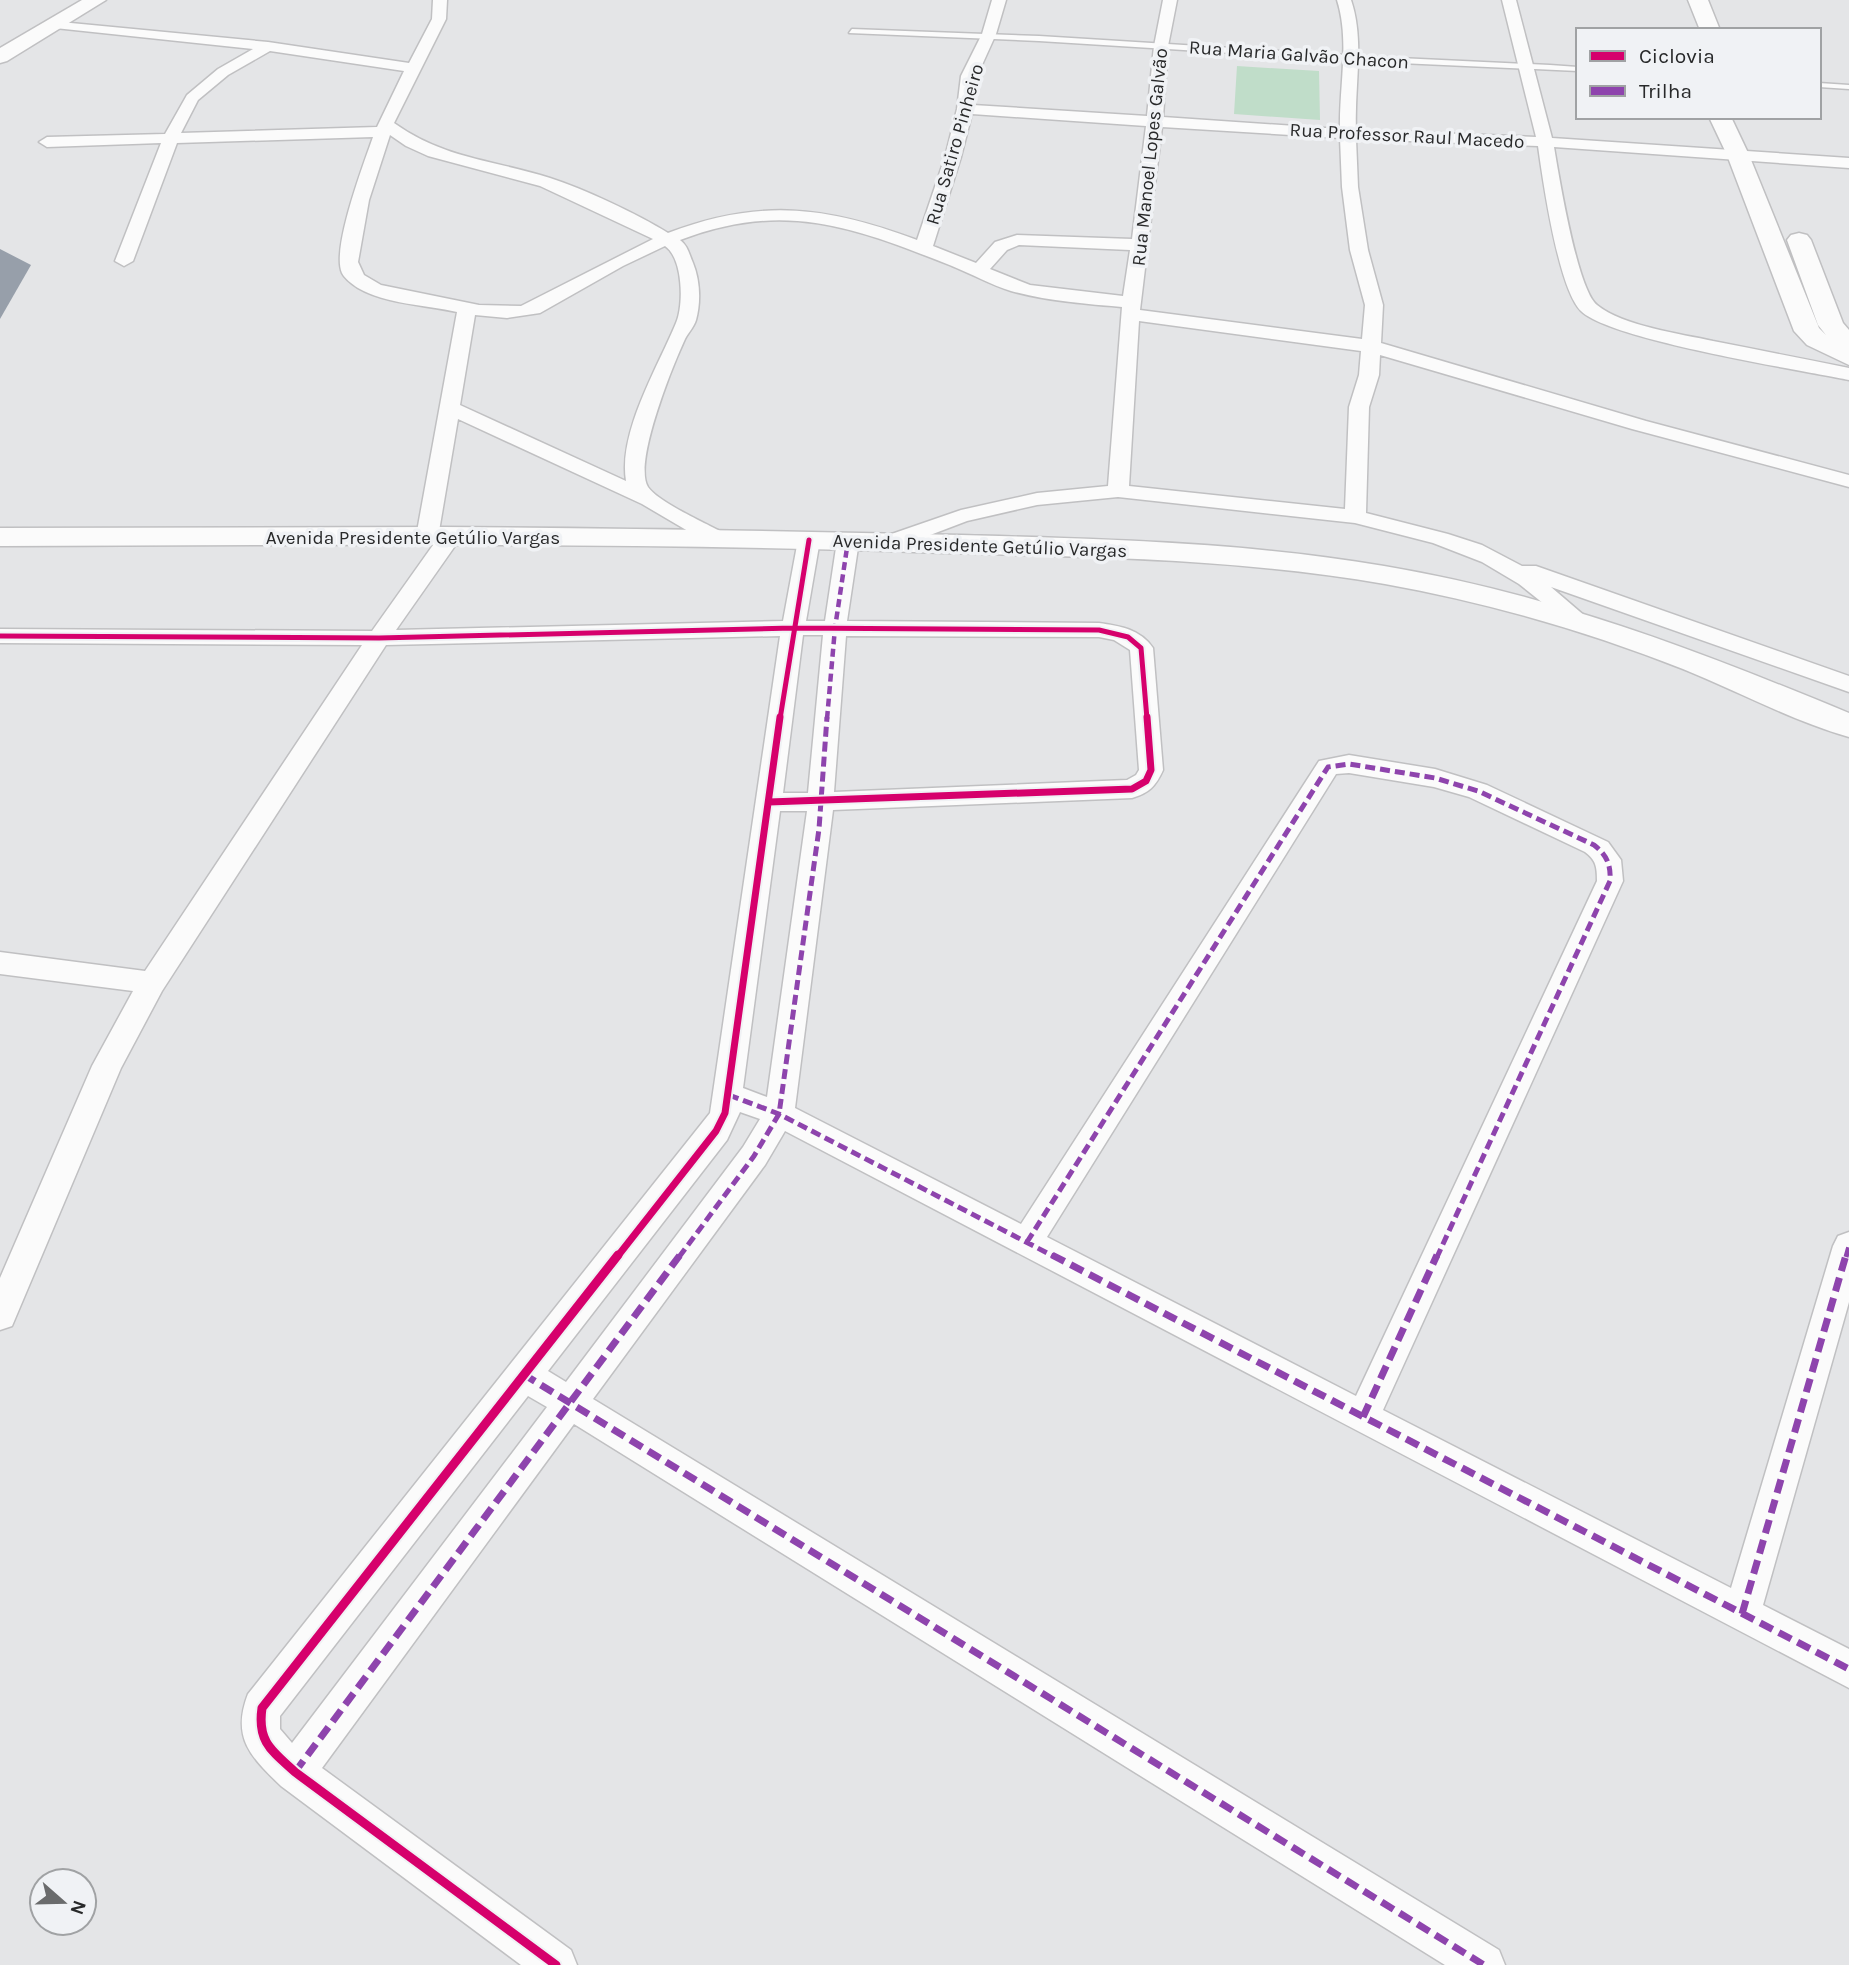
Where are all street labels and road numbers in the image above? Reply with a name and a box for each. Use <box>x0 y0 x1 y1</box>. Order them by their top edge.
street label: Rua Maria Galvão Chacon <box>1188 36 1410 74</box>
street label: Rua Manoel Lopes Galvão <box>1128 47 1172 267</box>
street label: Rua Satiro Pinheiro <box>921 61 988 227</box>
street label: Rua Professor Raul Macedo <box>1289 119 1525 153</box>
street label: Avenida Presidente Getúlio Vargas <box>266 527 560 549</box>
street label: Avenida Presidente Getúlio Vargas <box>832 530 1128 562</box>

